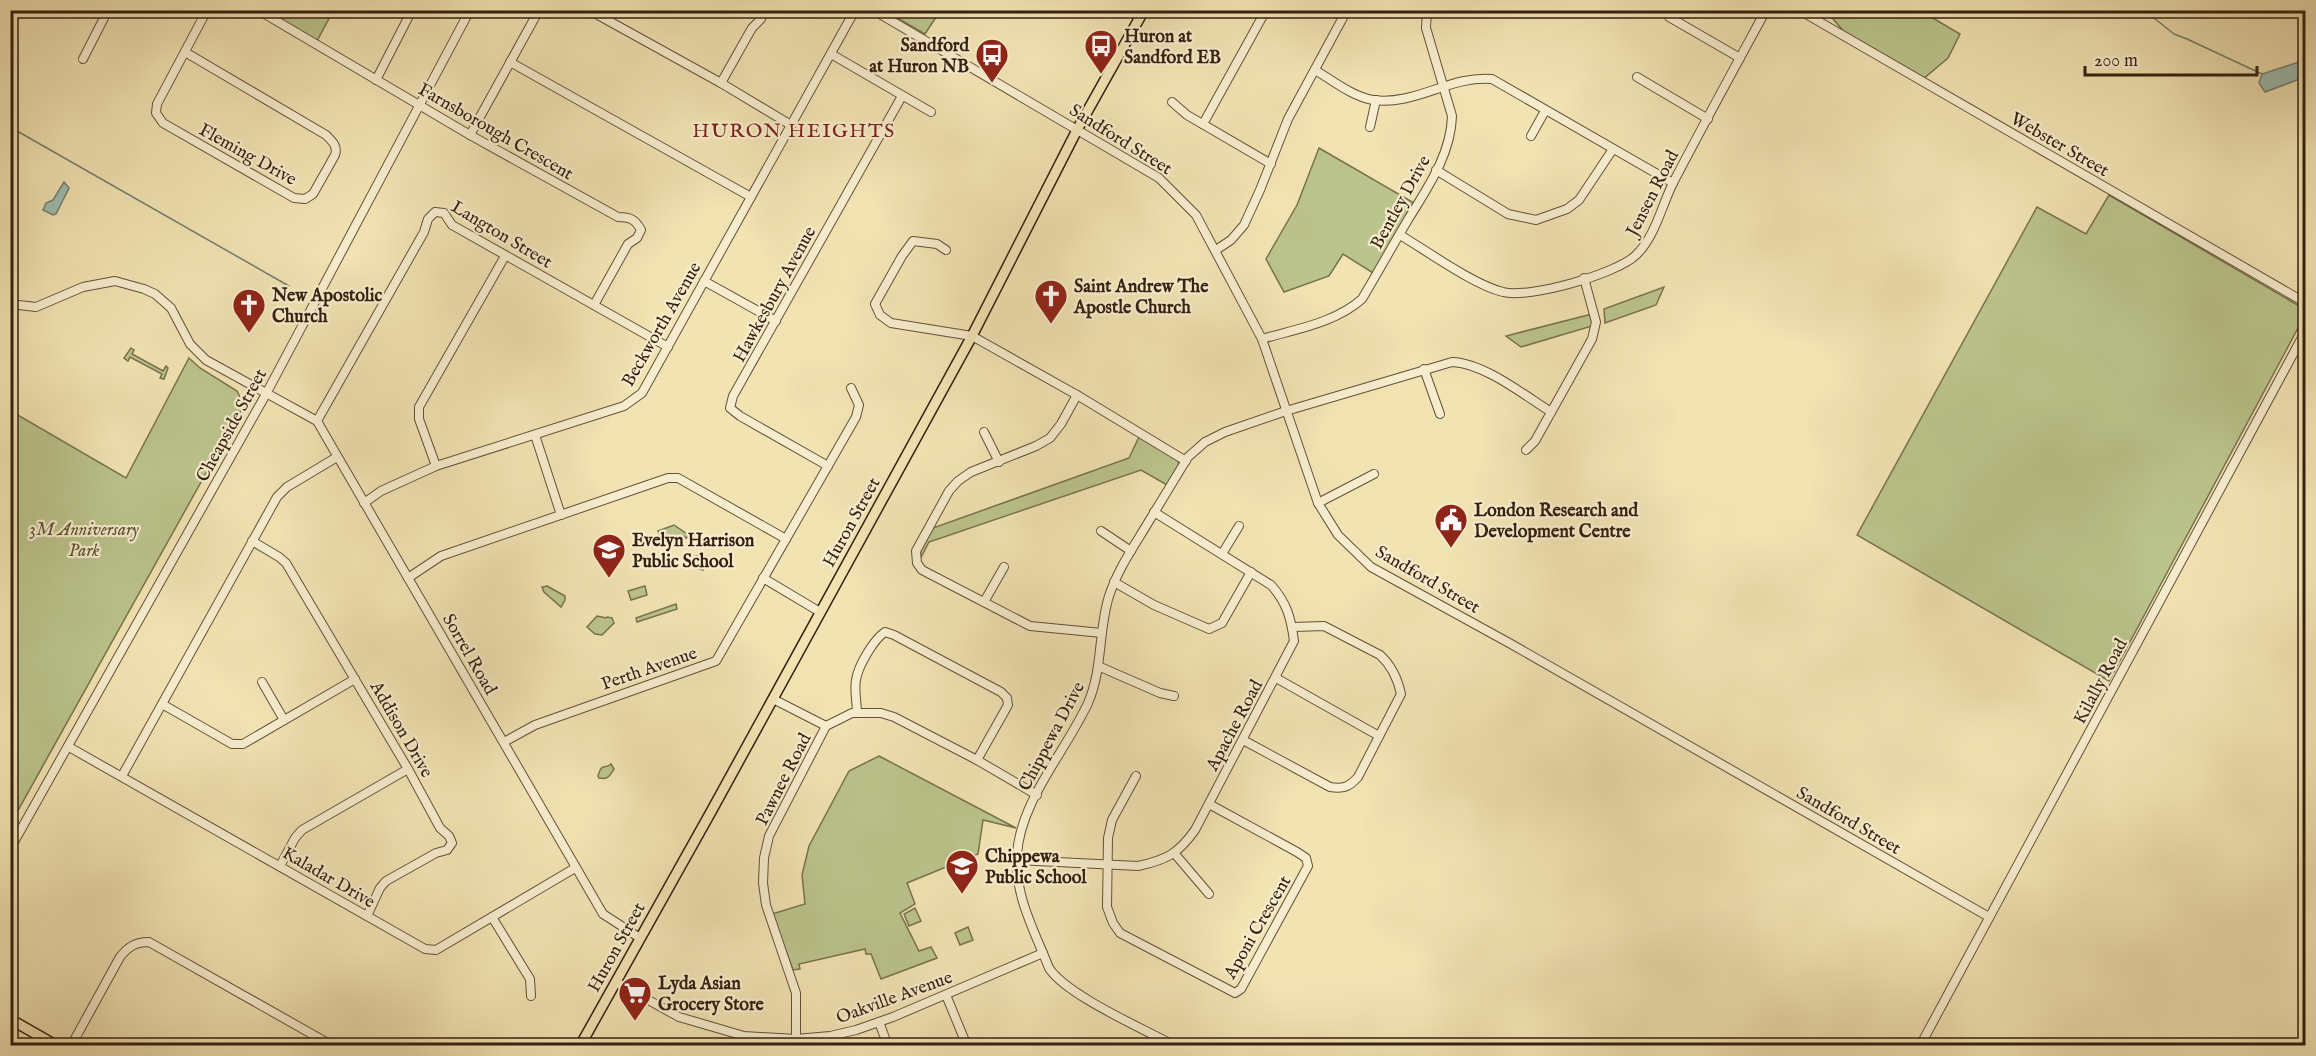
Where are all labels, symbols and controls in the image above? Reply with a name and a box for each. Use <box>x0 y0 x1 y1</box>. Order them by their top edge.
place label: Huron at Sandford EB <box>1124 26 1221 70</box>
bus stop icon: Huron at Sandford EB <box>1083 28 1119 75</box>
place label: Sandford at Huron NB <box>869 35 969 79</box>
bus stop icon: Sandford at Huron NB <box>974 37 1010 84</box>
scale bar <box>2085 39 2258 77</box>
text: 200 m <box>2094 50 2138 73</box>
street label: Farnsborough Crescent <box>414 79 577 186</box>
street label: Sandford Street <box>1064 99 1176 181</box>
street label: Webster Street <box>2006 108 2113 183</box>
street label: Fleming Drive <box>194 119 300 192</box>
district label: HURON HEIGHTS <box>692 119 896 144</box>
street label: Jensen Road <box>1621 146 1685 242</box>
street label: Bentley Drive <box>1366 152 1437 254</box>
street label: Langton Street <box>446 196 556 275</box>
street label: Hawkesbury Avenue <box>728 223 822 367</box>
street label: Beckworth Avenue <box>617 258 707 391</box>
place label: Saint Andrew The Apostle Church <box>1073 276 1209 320</box>
church icon: Saint Andrew The Apostle Church <box>1033 278 1069 325</box>
place label: New Apostolic Church <box>271 285 382 329</box>
church icon: New Apostolic Church <box>231 287 267 334</box>
street label: Cheapside Street <box>192 365 273 486</box>
street label: Huron Street <box>818 474 886 572</box>
place label: London Research and Development Centre <box>1474 500 1638 544</box>
public building icon: London Research and Development Centre <box>1433 502 1469 549</box>
park label: 3M Anniversary Park <box>29 519 139 563</box>
place label: Evelyn Harrison Public School <box>632 530 755 574</box>
school or university icon: Evelyn Harrison Public School <box>591 532 627 579</box>
street label: Sandford Street <box>1371 541 1484 620</box>
street label: Sorrel Road <box>436 610 501 700</box>
street label: Kilally Road <box>2069 635 2134 728</box>
street label: Perth Avenue <box>599 642 700 697</box>
street label: Apache Road <box>1201 676 1269 776</box>
street label: Addison Drive <box>363 677 438 782</box>
street label: Chippewa Drive <box>1014 678 1091 795</box>
street label: Pawnee Road <box>751 729 818 830</box>
street label: Sandford Street <box>1792 782 1905 861</box>
street label: Kaladar Drive <box>278 843 379 914</box>
place label: Chippewa Public School <box>985 846 1087 890</box>
school or university icon: Chippewa Public School <box>944 848 980 895</box>
street label: Aponi Crescent <box>1219 872 1297 984</box>
street label: Huron Street <box>583 899 651 997</box>
street label: Oakville Avenue <box>833 967 956 1030</box>
place label: Lyda Asian Grocery Store <box>658 973 765 1017</box>
supermarket icon: Lyda Asian Grocery Store <box>617 975 653 1022</box>

